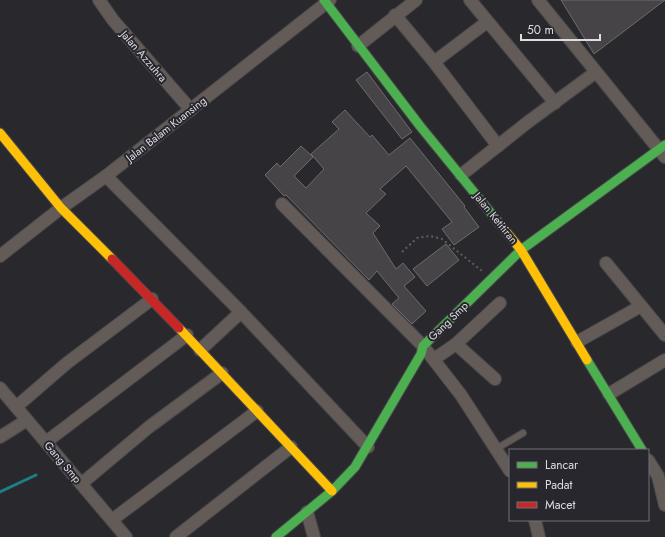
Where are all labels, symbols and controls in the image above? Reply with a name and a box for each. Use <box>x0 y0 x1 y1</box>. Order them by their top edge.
scale bar <box>521 16 600 42</box>
text: 50 m <box>527 21 554 39</box>
street label: Jalan Azzuhra <box>116 25 171 85</box>
street label: Jalan Balam Kuansing <box>121 93 210 167</box>
street label: Jalan Ketitiran <box>469 187 522 247</box>
street label: Gang Smp <box>424 298 472 344</box>
street label: Gang Smp <box>41 438 85 486</box>
legend <box>509 449 649 521</box>
text: Lancar <box>545 456 579 474</box>
text: Padat <box>545 476 573 494</box>
text: Macet <box>545 496 575 514</box>

